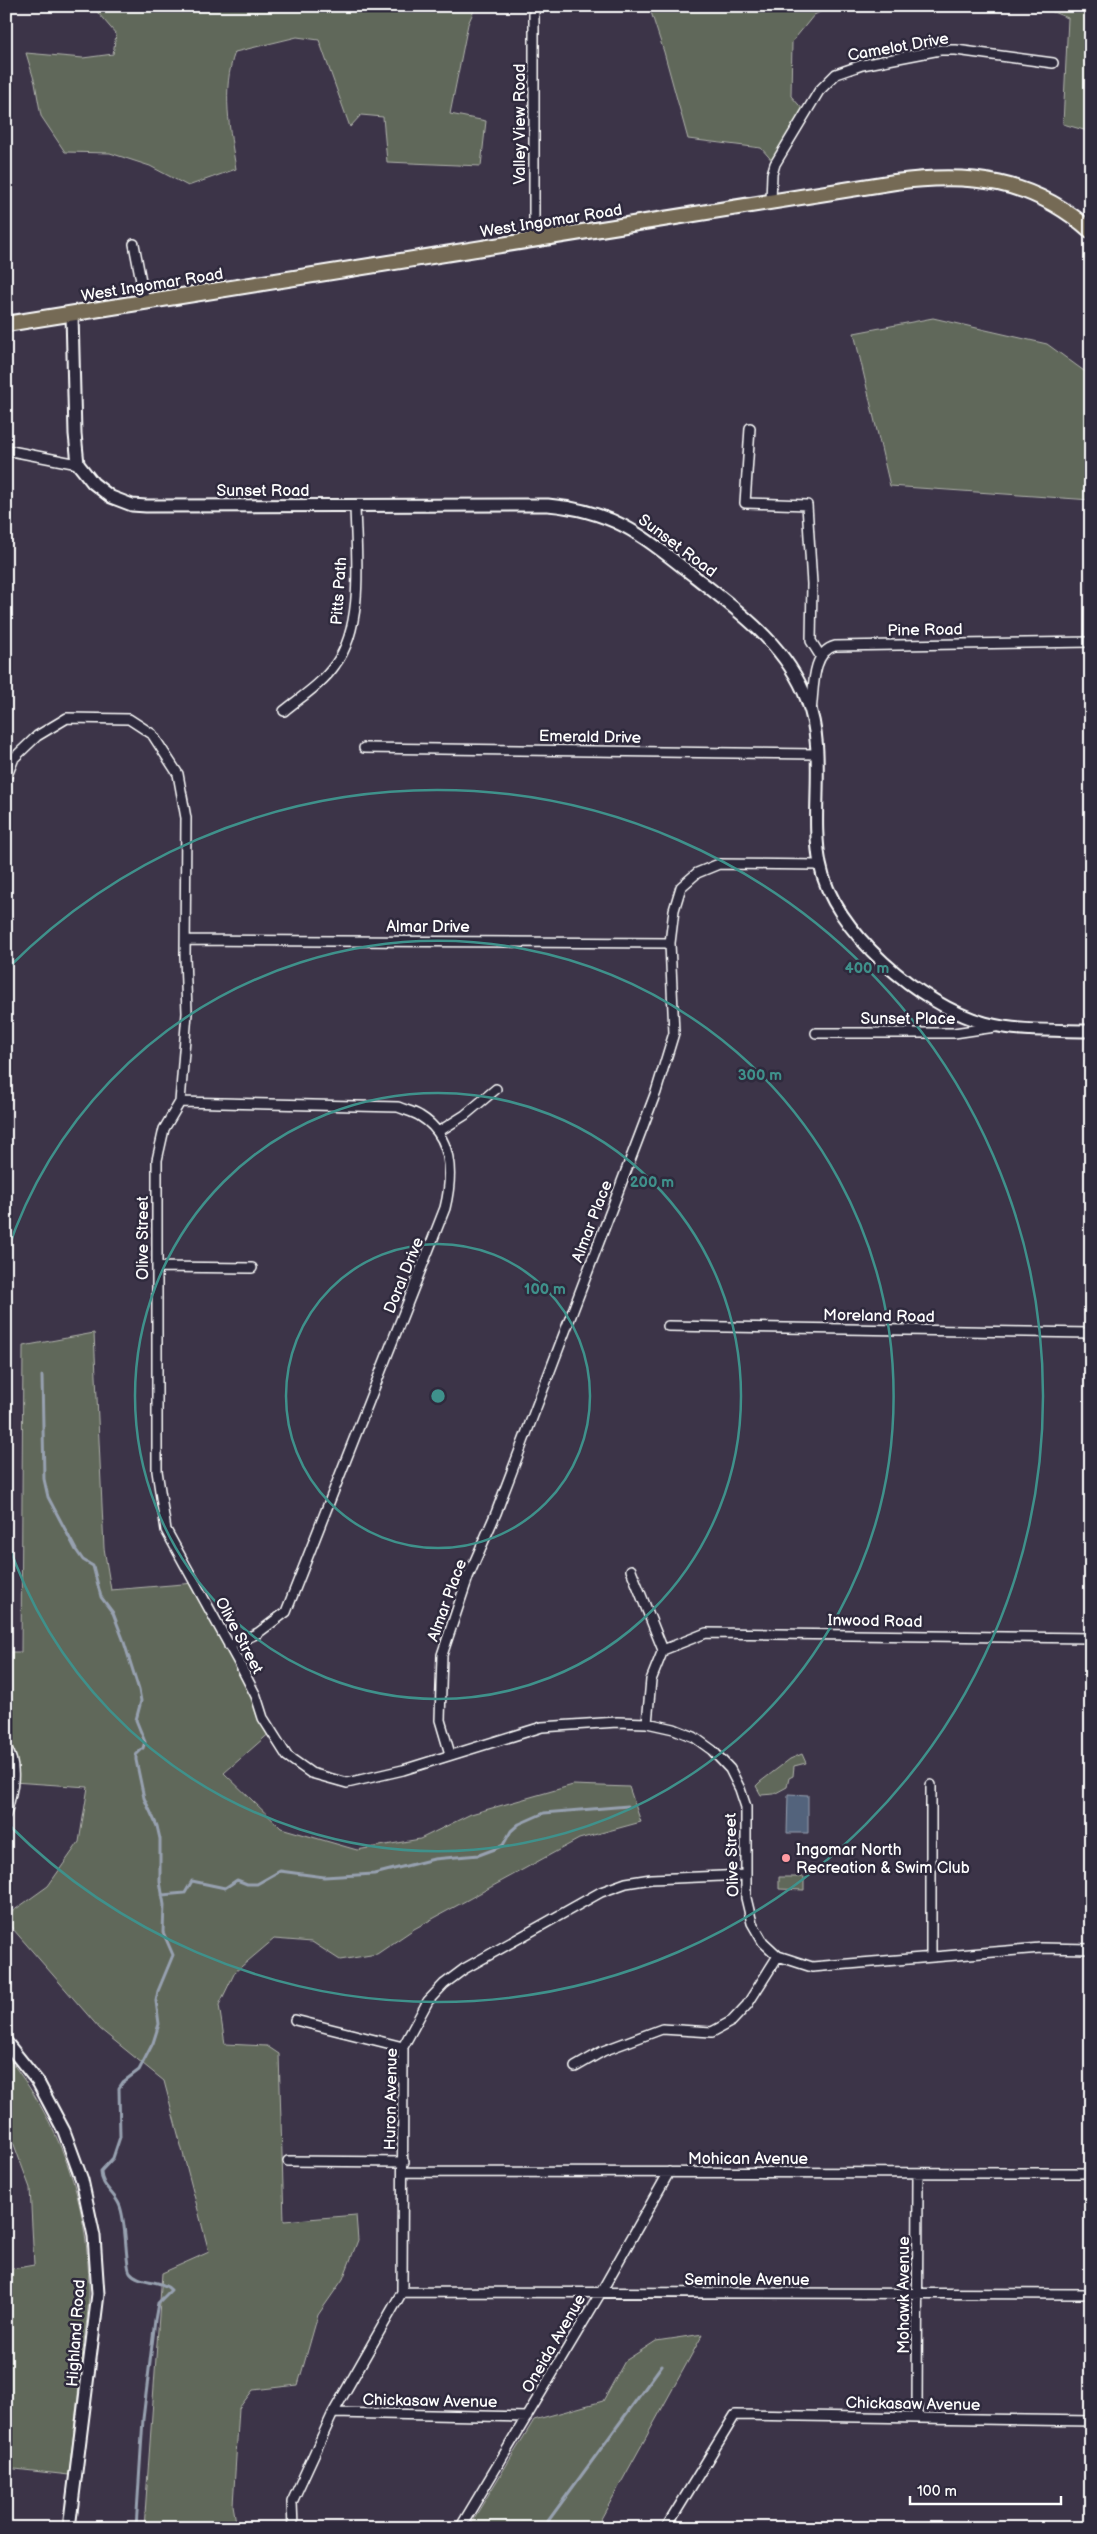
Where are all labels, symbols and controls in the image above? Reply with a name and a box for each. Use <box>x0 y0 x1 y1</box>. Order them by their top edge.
street label: Camelot Drive <box>846 29 951 66</box>
street label: Valley View Road <box>511 64 530 184</box>
street label: West Ingomar Road <box>479 201 624 242</box>
street label: West Ingomar Road <box>80 265 225 306</box>
street label: Sunset Road <box>217 482 309 501</box>
street label: Sunset Road <box>634 511 720 582</box>
street label: Pitts Path <box>328 556 351 626</box>
street label: Pine Road <box>887 620 963 641</box>
street label: Emerald Drive <box>539 727 642 748</box>
street label: Almar Drive <box>386 918 470 937</box>
text: 400 m <box>845 959 889 978</box>
street label: Sunset Place <box>861 1010 956 1029</box>
text: 300 m <box>738 1066 782 1085</box>
text: 200 m <box>630 1173 674 1192</box>
street label: Almar Place <box>568 1177 617 1265</box>
street label: Olive Street <box>134 1196 153 1280</box>
street label: Doral Drive <box>380 1234 428 1316</box>
text: 100 m <box>524 1280 566 1299</box>
street label: Moreland Road <box>823 1306 935 1327</box>
centre of rings <box>429 1387 447 1405</box>
street label: Almar Place <box>424 1556 471 1644</box>
street label: Olive Street <box>211 1594 267 1677</box>
street label: Inwood Road <box>827 1611 923 1632</box>
street label: Olive Street <box>722 1813 743 1897</box>
place label: Ingomar North Recreation & Swim Club <box>796 1841 970 1878</box>
marker: Ingomar North Recreation & Swim Club <box>780 1852 792 1864</box>
street label: Huron Avenue <box>381 2047 402 2150</box>
street label: Mohican Avenue <box>688 2150 809 2169</box>
street label: Mohawk Avenue <box>895 2236 914 2354</box>
street label: Seminole Avenue <box>684 2271 810 2290</box>
street label: Highland Road <box>63 2279 90 2387</box>
street label: Oneida Avenue <box>518 2291 590 2396</box>
street label: Chickasaw Avenue <box>362 2391 498 2412</box>
street label: Chickasaw Avenue <box>845 2394 981 2415</box>
scale bar <box>910 2474 1061 2506</box>
text: 100 m <box>917 2482 957 2501</box>

